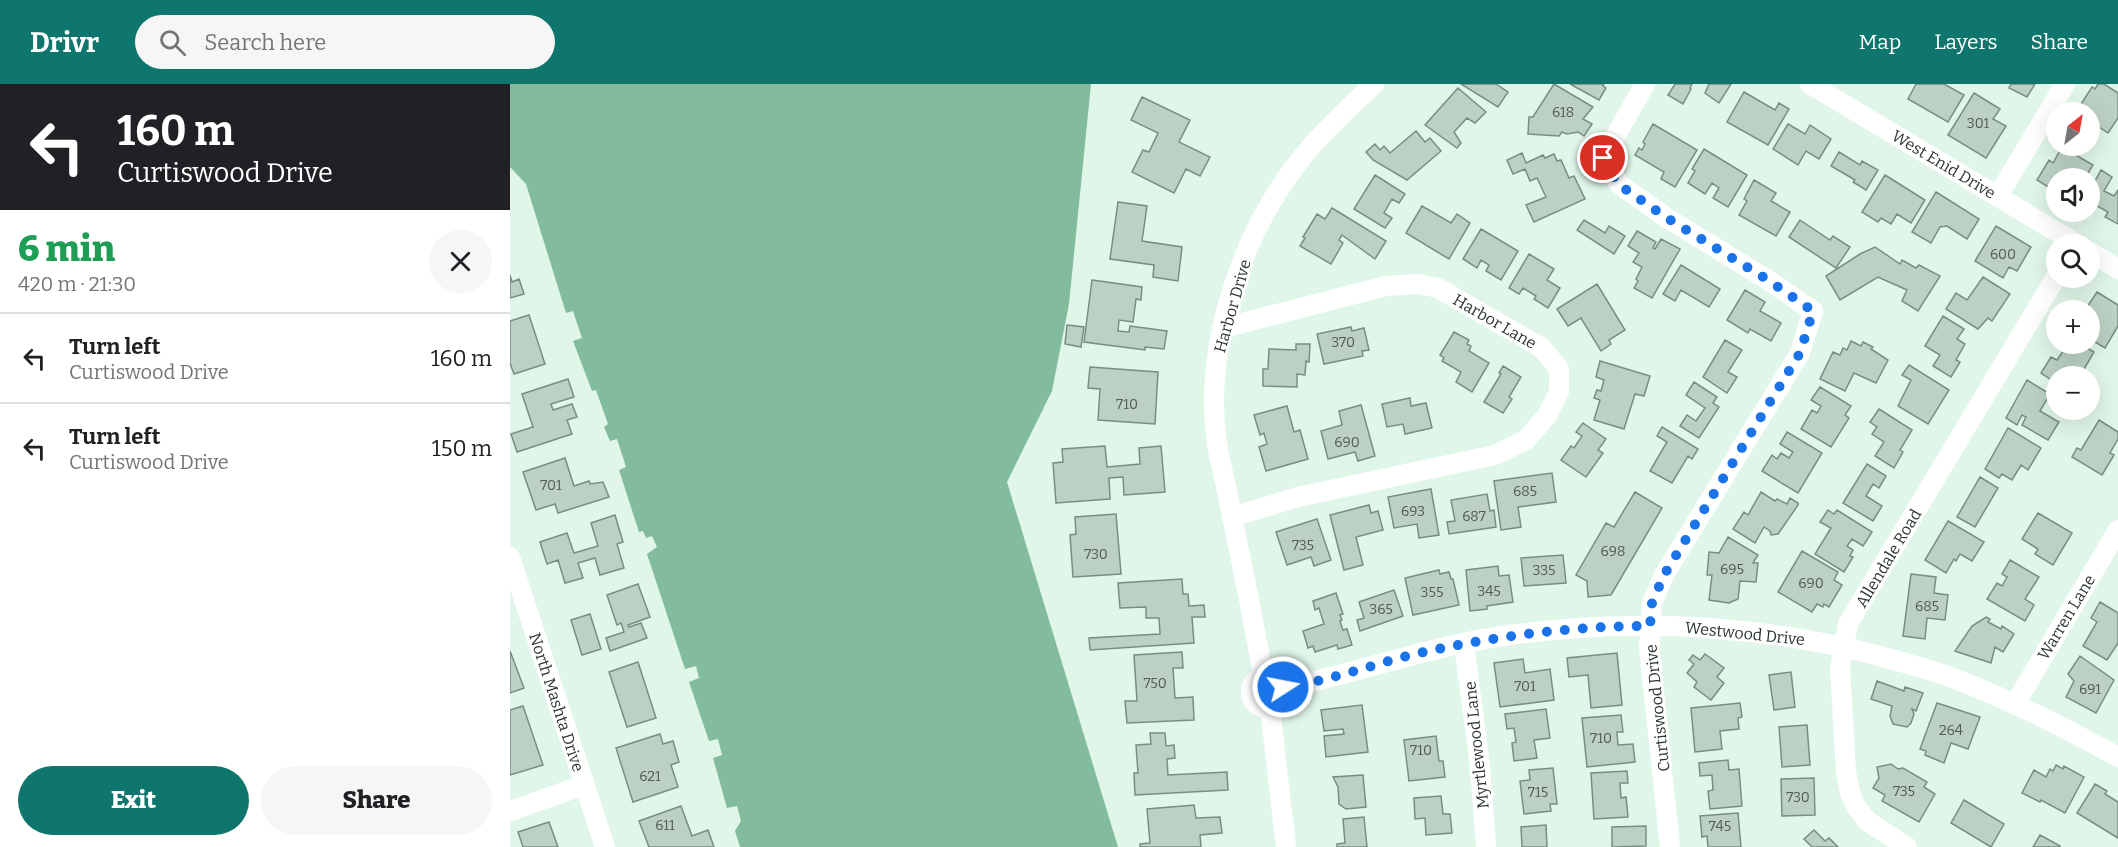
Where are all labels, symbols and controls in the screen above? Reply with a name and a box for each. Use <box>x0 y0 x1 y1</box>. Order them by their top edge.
search box <box>135 15 555 69</box>
text: Drivr <box>30 26 99 59</box>
icon: search <box>156 26 189 59</box>
text: Search here <box>204 29 326 56</box>
text: Map <box>1859 29 1901 55</box>
text: Layers <box>1934 29 1998 55</box>
text: Share <box>2031 29 2088 55</box>
north arrow <box>2046 102 2100 156</box>
map controls <box>2046 102 2100 420</box>
house number: 618 <box>1552 104 1574 121</box>
text: 160 m <box>117 106 234 156</box>
icon: left <box>18 108 96 186</box>
house number: 301 <box>1967 115 1990 132</box>
street label: West Enid Drive <box>1889 126 1999 203</box>
pin <box>1577 132 1628 183</box>
icon: arrive <box>1586 141 1619 174</box>
text: Curtiswood Drive <box>117 157 333 189</box>
button: sound <box>2046 168 2100 222</box>
text: 6 min <box>18 227 115 271</box>
button: close <box>429 230 492 293</box>
button: search <box>2046 234 2100 288</box>
house number: 600 <box>1990 246 2016 263</box>
street label: Harbor Drive <box>1210 257 1255 355</box>
text: 420 m · 21:30 <box>18 272 136 296</box>
street label: Harbor Lane <box>1450 290 1540 353</box>
button: + <box>2046 300 2100 354</box>
text: Turn left <box>69 333 161 360</box>
house number: 370 <box>1331 334 1355 351</box>
icon: left <box>18 342 51 375</box>
text: 160 m <box>431 345 492 372</box>
text: Curtiswood Drive <box>69 360 229 384</box>
button: − <box>2046 366 2100 420</box>
house number: 710 <box>1116 396 1138 413</box>
text: Turn left <box>69 423 161 450</box>
icon: left <box>18 432 51 465</box>
house number: 690 <box>1334 434 1360 451</box>
text: 150 m <box>432 435 492 462</box>
text: Curtiswood Drive <box>69 450 229 474</box>
house number: 701 <box>540 477 562 494</box>
house number: 685 <box>1513 483 1537 500</box>
house number: 693 <box>1401 503 1425 520</box>
street label: Allendale Road <box>1852 505 1926 611</box>
house number: 687 <box>1462 508 1486 525</box>
house number: 735 <box>1292 537 1314 554</box>
house number: 698 <box>1601 543 1625 560</box>
house number: 730 <box>1084 546 1108 563</box>
house number: 695 <box>1720 561 1744 578</box>
house number: 335 <box>1532 562 1556 579</box>
street label: Warren Lane <box>2034 571 2099 663</box>
house number: 690 <box>1798 575 1824 592</box>
house number: 345 <box>1477 583 1501 600</box>
house number: 355 <box>1421 584 1443 601</box>
house number: 685 <box>1915 598 1939 615</box>
house number: 365 <box>1369 601 1393 618</box>
street label: Westwood Drive <box>1684 618 1806 649</box>
street label: North Mashta Drive <box>525 630 588 774</box>
street label: Curtiswood Drive <box>1641 643 1674 772</box>
position arrow <box>1251 655 1315 719</box>
house number: 750 <box>1143 675 1167 692</box>
house number: 701 <box>1514 678 1536 695</box>
street label: Myrtlewood Lane <box>1460 680 1493 809</box>
house number: 691 <box>2079 681 2101 698</box>
house number: 264 <box>1939 722 1963 739</box>
house number: 710 <box>1590 730 1612 747</box>
house number: 710 <box>1410 742 1432 759</box>
button: Exit <box>18 766 249 835</box>
button: Share <box>261 766 492 835</box>
house number: 621 <box>639 768 661 785</box>
house number: 735 <box>1893 783 1915 800</box>
house number: 715 <box>1528 784 1548 801</box>
house number: 730 <box>1786 789 1810 806</box>
house number: 611 <box>655 817 675 834</box>
house number: 745 <box>1709 818 1731 835</box>

